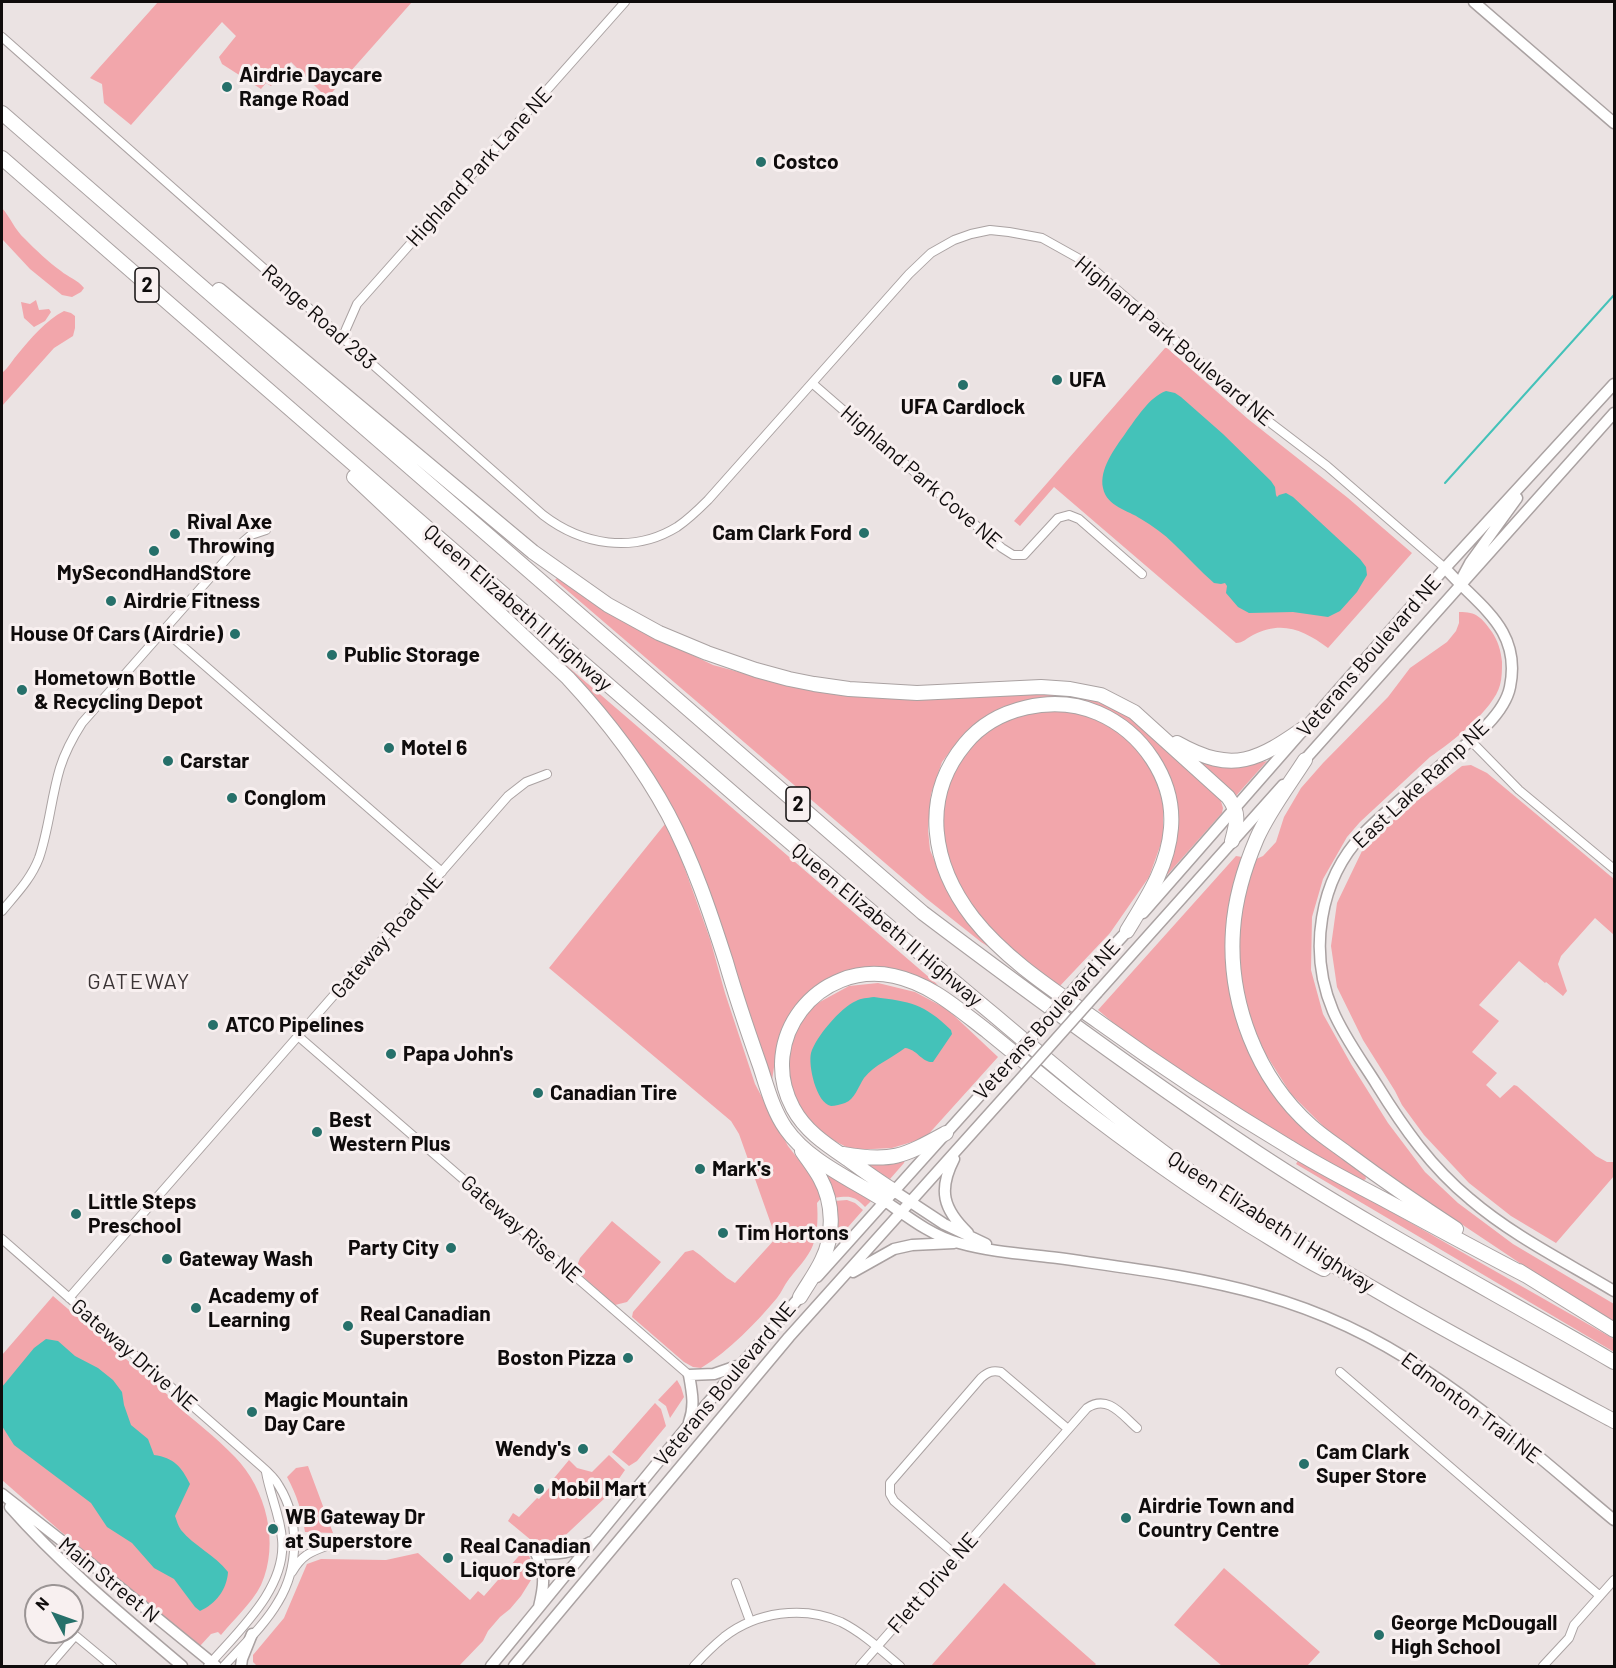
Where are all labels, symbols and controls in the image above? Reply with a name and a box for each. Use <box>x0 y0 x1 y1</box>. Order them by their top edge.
place label: Airdrie Daycare Range Road <box>239 62 382 112</box>
marker: Airdrie Daycare Range Road <box>220 80 234 94</box>
street label: Highland Park Lane NE <box>401 82 557 252</box>
place label: Costco <box>773 149 839 175</box>
marker: Costco <box>754 155 768 169</box>
street label: Highland Park Boulevard NE <box>1070 251 1278 431</box>
street label: Range Road 293 <box>257 259 381 375</box>
road number: 2 <box>135 268 159 302</box>
place label: UFA <box>1069 367 1106 393</box>
marker: UFA <box>1050 373 1064 387</box>
marker: UFA Cardlock <box>956 378 970 392</box>
place label: UFA Cardlock <box>901 394 1025 420</box>
street label: Highland Park Cove NE <box>835 400 1007 554</box>
place label: Rival Axe Throwing <box>187 509 275 559</box>
street label: Queen Elizabeth II Highway <box>419 519 617 697</box>
place label: Cam Clark Ford <box>712 520 852 546</box>
marker: Cam Clark Ford <box>857 526 871 540</box>
marker: Rival Axe Throwing <box>168 527 182 541</box>
marker: MySecondHandStore <box>147 544 161 558</box>
place label: MySecondHandStore <box>57 560 251 586</box>
street label: Veterans Boulevard NE <box>1292 570 1446 742</box>
place label: Airdrie Fitness <box>123 588 260 614</box>
marker: Airdrie Fitness <box>104 594 118 608</box>
place label: House Of Cars (Airdrie) <box>10 621 223 647</box>
marker: House Of Cars (Airdrie) <box>228 627 242 641</box>
place label: Public Storage <box>344 642 480 668</box>
marker: Public Storage <box>325 648 339 662</box>
place label: Hometown Bottle & Recycling Depot <box>34 665 203 715</box>
marker: Hometown Bottle & Recycling Depot <box>15 683 29 697</box>
street label: East Lake Ramp NE <box>1348 714 1494 854</box>
place label: Motel 6 <box>401 735 467 761</box>
marker: Motel 6 <box>382 741 396 755</box>
place label: Carstar <box>180 748 249 774</box>
marker: Carstar <box>161 754 175 768</box>
place label: Conglom <box>244 785 326 811</box>
road number: 2 <box>786 787 810 821</box>
marker: Conglom <box>225 791 239 805</box>
street label: Queen Elizabeth II Highway <box>786 838 988 1012</box>
street label: Gateway Road NE <box>326 868 448 1004</box>
street label: Veterans Boulevard NE <box>968 935 1126 1105</box>
district label: GATEWAY <box>87 969 191 995</box>
place label: ATCO Pipelines <box>225 1012 364 1038</box>
marker: ATCO Pipelines <box>206 1018 220 1032</box>
place label: Papa John's <box>403 1041 513 1067</box>
marker: Papa John's <box>384 1047 398 1061</box>
place label: Canadian Tire <box>550 1080 677 1106</box>
marker: Canadian Tire <box>531 1086 545 1100</box>
place label: Best Western Plus <box>329 1107 451 1157</box>
marker: Best Western Plus <box>310 1125 324 1139</box>
street label: Queen Elizabeth II Highway <box>1163 1146 1379 1298</box>
place label: Mark's <box>712 1156 771 1182</box>
marker: Mark's <box>693 1162 707 1176</box>
street label: Gateway Rise NE <box>456 1170 586 1288</box>
place label: Little Steps Preschool <box>88 1189 196 1239</box>
marker: Little Steps Preschool <box>69 1207 83 1221</box>
place label: Tim Hortons <box>735 1220 849 1246</box>
marker: Tim Hortons <box>716 1226 730 1240</box>
place label: Party City <box>348 1235 439 1261</box>
marker: Party City <box>444 1241 458 1255</box>
place label: Gateway Wash <box>179 1246 313 1272</box>
marker: Gateway Wash <box>160 1252 174 1266</box>
place label: Academy of Learning <box>208 1283 319 1333</box>
street label: Gateway Drive NE <box>66 1293 202 1417</box>
street label: Veterans Boulevard NE <box>649 1297 801 1471</box>
marker: Academy of Learning <box>189 1301 203 1315</box>
place label: Real Canadian Superstore <box>360 1301 491 1351</box>
marker: Real Canadian Superstore <box>341 1319 355 1333</box>
place label: Boston Pizza <box>497 1345 616 1371</box>
street label: Edmonton Trail NE <box>1396 1347 1546 1469</box>
marker: Boston Pizza <box>621 1351 635 1365</box>
place label: Magic Mountain Day Care <box>264 1387 408 1437</box>
marker: Magic Mountain Day Care <box>245 1405 259 1419</box>
place label: Wendy's <box>495 1436 571 1462</box>
place label: Cam Clark Super Store <box>1316 1439 1427 1489</box>
marker: Wendy's <box>576 1442 590 1456</box>
marker: Cam Clark Super Store <box>1297 1457 1311 1471</box>
place label: Mobil Mart <box>551 1476 647 1502</box>
marker: Mobil Mart <box>532 1482 546 1496</box>
place label: Airdrie Town and Country Centre <box>1138 1493 1294 1543</box>
place label: WB Gateway Dr at Superstore <box>285 1504 425 1554</box>
marker: Airdrie Town and Country Centre <box>1119 1511 1133 1525</box>
marker: WB Gateway Dr at Superstore <box>266 1522 280 1536</box>
street label: Flett Drive NE <box>883 1528 983 1638</box>
street label: Main Street N <box>54 1532 164 1628</box>
place label: Real Canadian Liquor Store <box>460 1533 591 1583</box>
marker: Real Canadian Liquor Store <box>441 1551 455 1565</box>
north arrow <box>24 1584 84 1644</box>
text: N <box>31 1593 52 1613</box>
place label: George McDougall High School <box>1391 1610 1557 1660</box>
marker: George McDougall High School <box>1372 1628 1386 1642</box>

